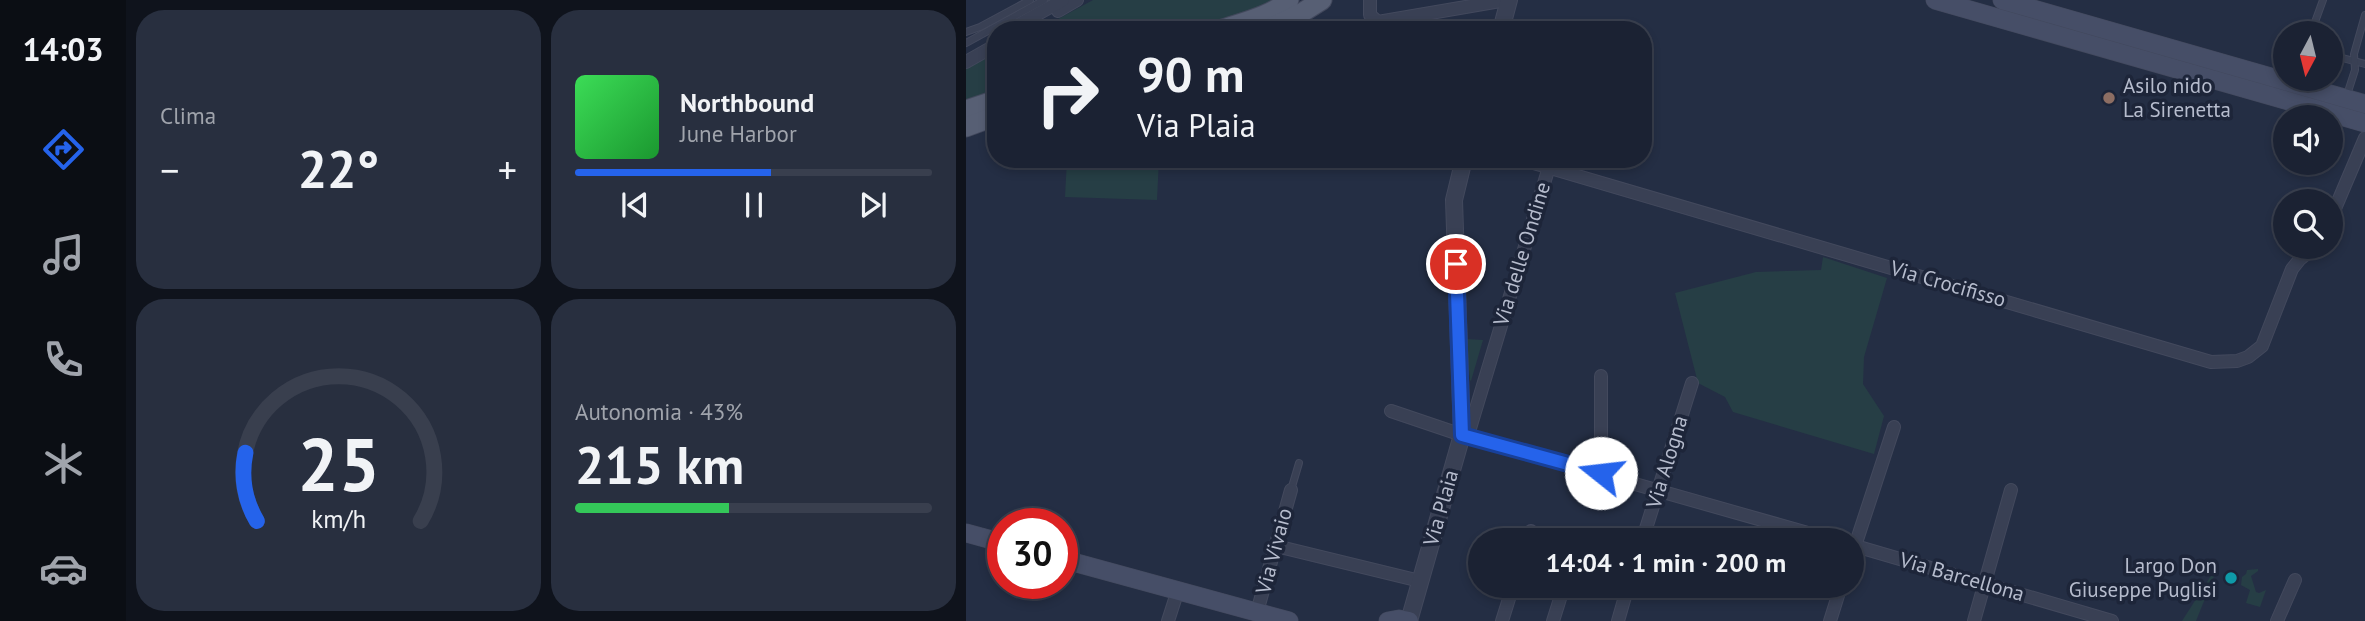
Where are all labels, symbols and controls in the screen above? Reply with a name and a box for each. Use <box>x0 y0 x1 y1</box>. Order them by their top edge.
north arrow <box>2273 21 2343 91</box>
map controls <box>2273 21 2343 259</box>
text: 14:03 <box>22 28 104 70</box>
text: 90 m <box>1137 42 1244 106</box>
icon: right <box>1022 49 1113 140</box>
place label: Asilo nido La Sirenetta <box>2123 72 2231 123</box>
text: Northbound <box>680 86 814 119</box>
marker: Asilo nido La Sirenetta <box>2101 90 2117 106</box>
text: Clima <box>160 101 216 130</box>
text: Via Plaia <box>1137 104 1256 146</box>
button: sound <box>2273 105 2343 175</box>
text: June Harbor <box>680 119 797 148</box>
icon: directions <box>39 125 88 174</box>
text: 22° <box>298 135 379 202</box>
text: − <box>160 145 179 194</box>
text: + <box>498 145 517 194</box>
street label: Via delle Ondine <box>1487 179 1556 330</box>
icon: previous <box>616 186 654 224</box>
icon: pause <box>735 186 773 224</box>
icon: next <box>854 186 892 224</box>
button: search <box>2273 189 2343 259</box>
icon: music <box>39 230 88 279</box>
pin <box>1426 234 1486 294</box>
icon: arrive <box>1437 245 1475 283</box>
street label: Via Crocifisso <box>1886 254 2009 313</box>
icon: phone <box>39 335 88 384</box>
text: Autonomia · 43% <box>575 397 743 426</box>
street label: Via Alogna <box>1639 412 1693 513</box>
text: 25 <box>297 417 380 511</box>
text: 215 km <box>575 431 744 498</box>
position arrow <box>1564 436 1638 510</box>
icon: climate <box>39 439 88 488</box>
street label: Via Plaia <box>1417 467 1464 550</box>
text: km/h <box>311 503 366 535</box>
street label: Via Vivaio <box>1249 505 1298 598</box>
speed limit sign: 30 <box>987 508 1078 599</box>
icon: car <box>39 544 88 593</box>
text: 14:04 · 1 min · 200 m <box>1546 546 1786 579</box>
street label: Via Barcellona <box>1896 546 2028 607</box>
place label: Largo Don Giuseppe Puglisi <box>2069 552 2217 603</box>
marker: Largo Don Giuseppe Puglisi <box>2223 570 2239 586</box>

